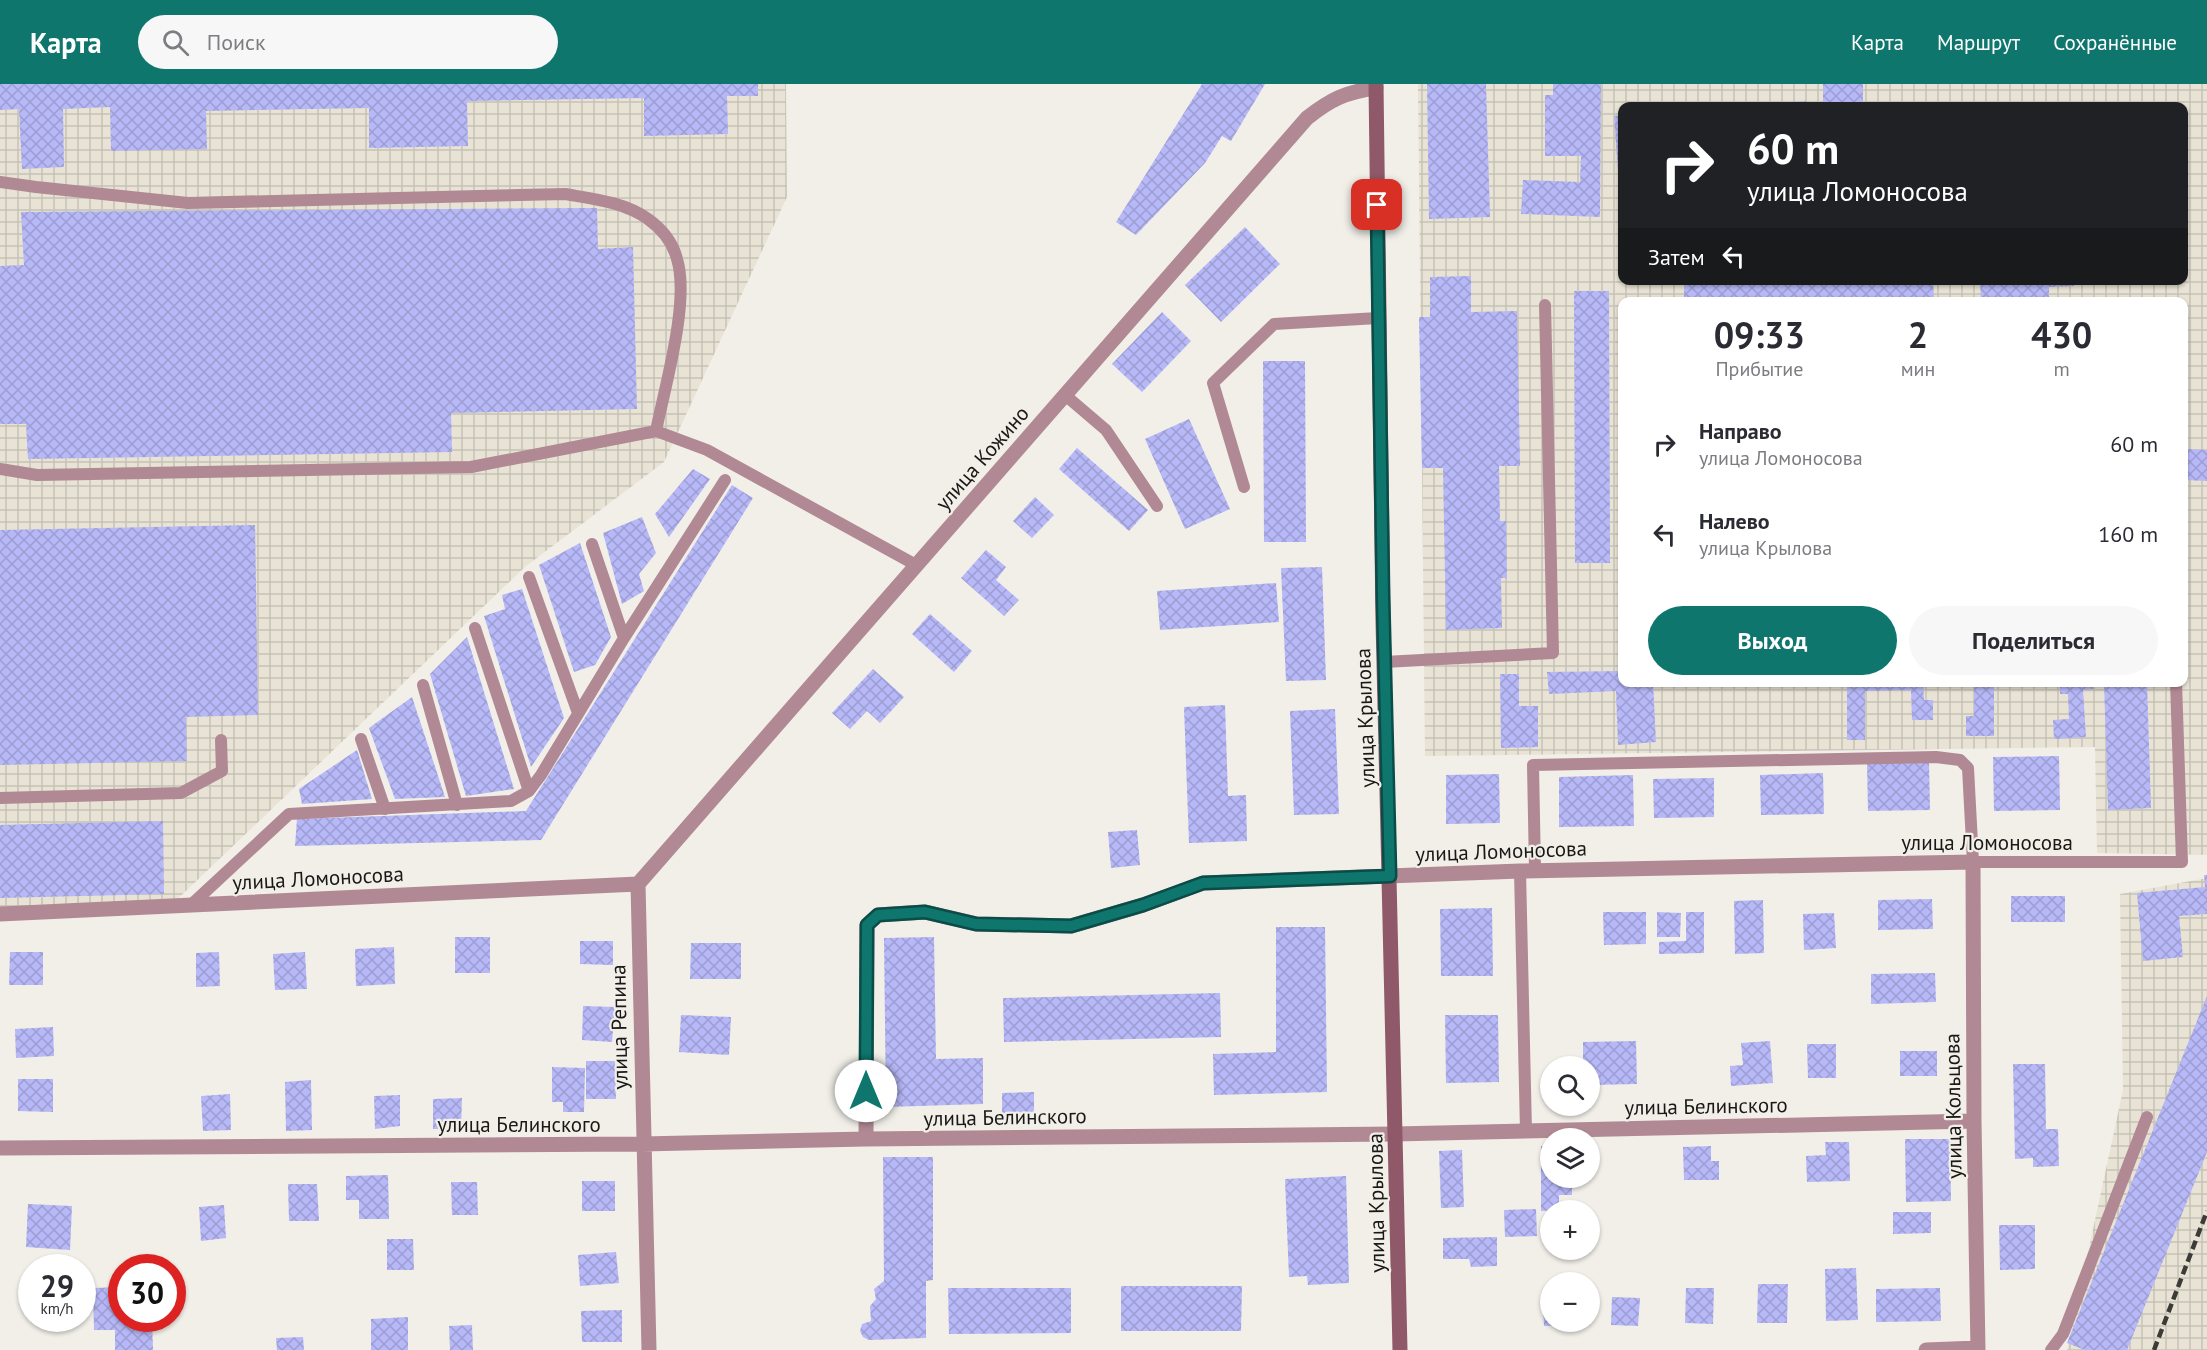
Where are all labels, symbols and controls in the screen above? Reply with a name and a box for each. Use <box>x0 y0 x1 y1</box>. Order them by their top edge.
search box <box>138 15 558 69</box>
text: Карта <box>30 24 102 61</box>
icon: search <box>159 26 192 59</box>
text: Поиск <box>207 28 266 56</box>
text: Карта <box>1851 29 1904 56</box>
text: Маршрут <box>1937 29 2020 56</box>
text: Сохранённые <box>2053 29 2177 56</box>
text: 60 m <box>1747 121 1839 176</box>
icon: right <box>1648 126 1726 204</box>
text: улица Ломоносова <box>1747 174 1968 208</box>
pin <box>1351 179 1402 230</box>
icon: arrive <box>1360 188 1393 221</box>
icon: left <box>1717 240 1750 273</box>
text: Затем <box>1648 243 1705 271</box>
text: 09:33 <box>1714 311 1805 358</box>
text: 2 <box>1908 311 1928 358</box>
text: 430 <box>2031 311 2092 358</box>
text: Прибытие <box>1715 356 1803 382</box>
text: мин <box>1901 356 1935 382</box>
text: m <box>2054 356 2070 382</box>
street label: улица Кожино <box>929 400 1035 516</box>
text: Направо <box>1699 417 1782 445</box>
icon: right <box>1648 428 1681 461</box>
text: 60 m <box>2110 430 2158 458</box>
text: улица Ломоносова <box>1699 445 1863 471</box>
text: Налево <box>1699 507 1770 535</box>
icon: left <box>1648 518 1681 551</box>
text: 160 m <box>2098 520 2158 548</box>
text: улица Крылова <box>1699 535 1832 561</box>
button: Выход <box>1648 606 1897 675</box>
button: Поделиться <box>1909 606 2158 675</box>
street label: улица Крылова <box>1349 648 1381 788</box>
street label: улица Ломоносова <box>1901 829 2073 856</box>
street label: улица Ломоносова <box>1415 835 1587 867</box>
street label: улица Ломоносова <box>232 860 404 896</box>
street label: улица Репина <box>604 964 634 1090</box>
street label: улица Кольцова <box>1938 1033 1968 1179</box>
map controls <box>1540 1056 1600 1332</box>
button: search <box>1540 1056 1600 1116</box>
position arrow <box>834 1059 898 1123</box>
street label: улица Белинского <box>1624 1091 1788 1121</box>
street label: улица Белинского <box>923 1102 1087 1132</box>
street label: улица Белинского <box>437 1111 601 1138</box>
button: layers <box>1540 1128 1600 1188</box>
street label: улица Крылова <box>1361 1133 1391 1273</box>
button: + <box>1540 1200 1600 1260</box>
speed limit sign: 30 <box>108 1254 186 1332</box>
text: 29 <box>40 1266 74 1305</box>
button: − <box>1540 1272 1600 1332</box>
text: km/h <box>41 1299 73 1318</box>

